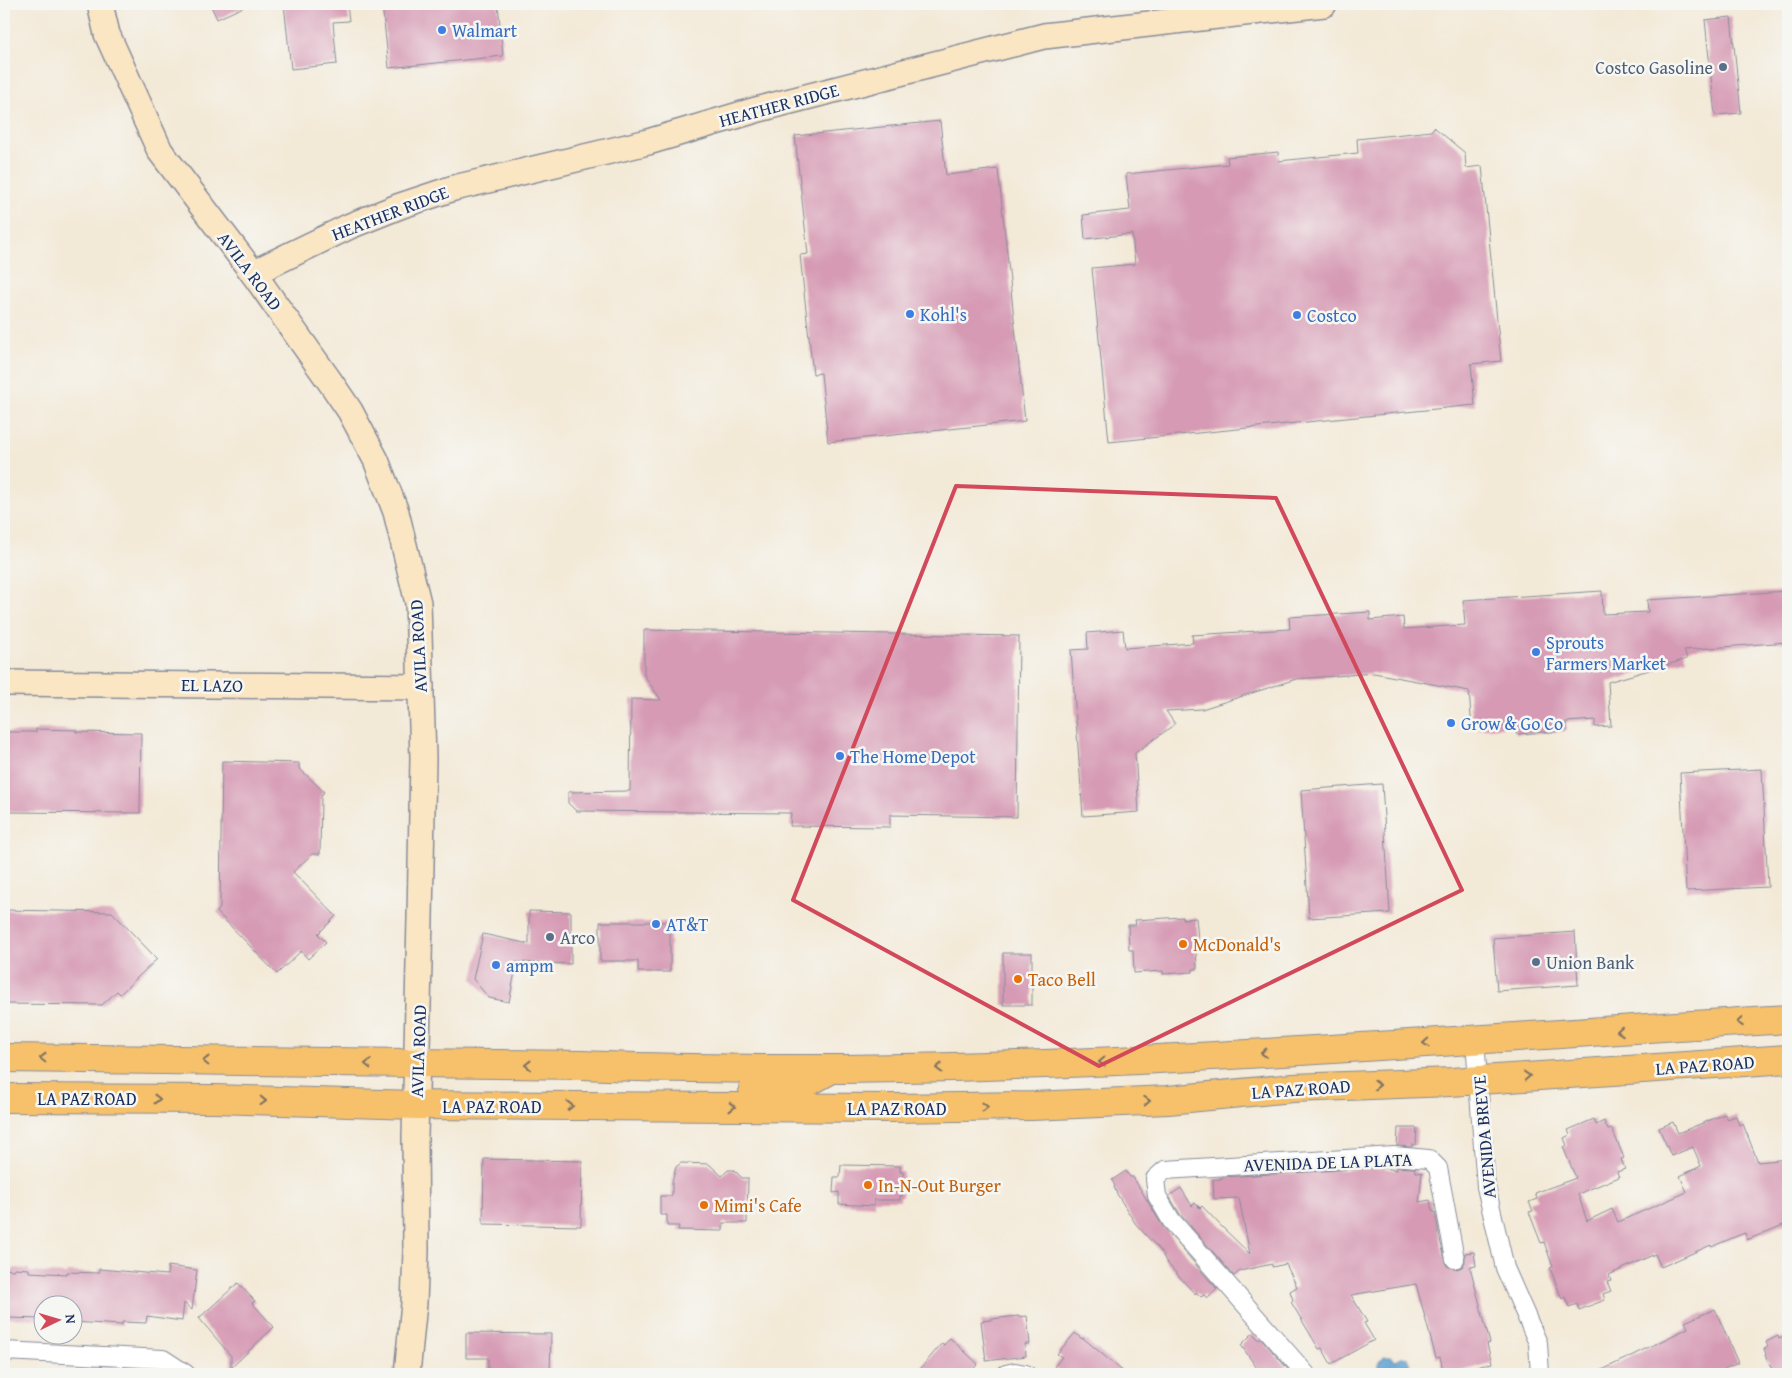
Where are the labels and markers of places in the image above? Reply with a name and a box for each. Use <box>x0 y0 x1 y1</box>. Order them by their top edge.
place label: Walmart <box>452 17 518 44</box>
marker: Walmart <box>436 24 448 36</box>
place label: Costco Gasoline <box>1595 54 1713 81</box>
marker: Costco Gasoline <box>1717 61 1729 73</box>
place label: Kohl's <box>920 301 967 328</box>
place label: Costco <box>1307 302 1357 329</box>
marker: Kohl's <box>904 308 916 320</box>
marker: Costco <box>1291 309 1303 321</box>
place label: Sprouts Farmers Market <box>1546 629 1667 677</box>
marker: Sprouts Farmers Market <box>1530 646 1542 658</box>
place label: Grow & Go Co <box>1461 710 1563 737</box>
marker: Grow & Go Co <box>1445 717 1457 729</box>
place label: The Home Depot <box>850 743 976 770</box>
marker: The Home Depot <box>834 750 846 762</box>
place label: AT&T <box>666 911 708 938</box>
marker: AT&T <box>650 918 662 930</box>
place label: Arco <box>560 924 595 951</box>
marker: Arco <box>544 931 556 943</box>
place label: McDonald's <box>1193 931 1281 958</box>
marker: McDonald's <box>1177 938 1189 950</box>
place label: Union Bank <box>1546 949 1635 976</box>
place label: ampm <box>506 952 554 979</box>
marker: Union Bank <box>1530 956 1542 968</box>
marker: ampm <box>490 959 502 971</box>
place label: Taco Bell <box>1028 966 1096 993</box>
marker: Taco Bell <box>1012 973 1024 985</box>
place label: In-N-Out Burger <box>878 1172 1002 1199</box>
marker: In-N-Out Burger <box>862 1179 874 1191</box>
place label: Mimi's Cafe <box>714 1192 802 1219</box>
marker: Mimi's Cafe <box>698 1199 710 1211</box>

